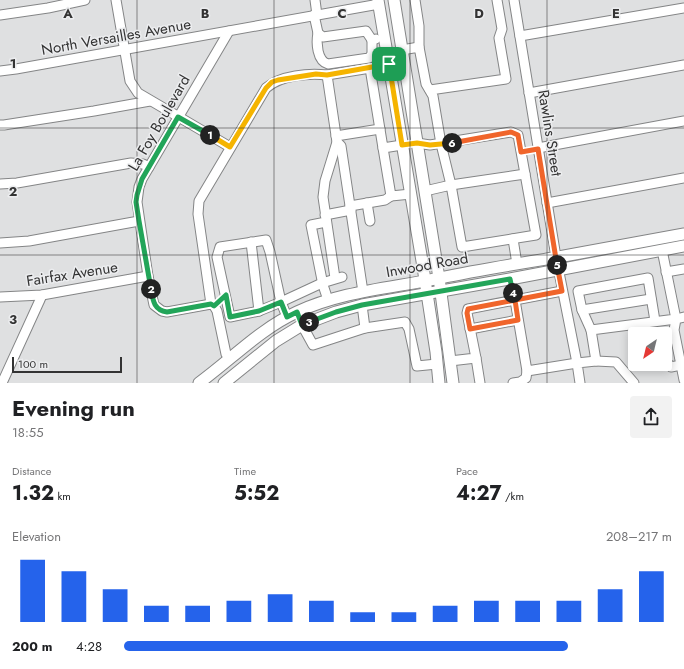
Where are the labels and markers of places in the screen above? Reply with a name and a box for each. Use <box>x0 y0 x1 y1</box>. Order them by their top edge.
pin <box>372 47 406 81</box>
pin: 1 <box>200 125 220 145</box>
pin: 6 <box>442 133 462 153</box>
pin: 5 <box>547 255 567 275</box>
pin: 2 <box>141 279 161 299</box>
pin: 4 <box>503 283 523 303</box>
pin: 3 <box>299 312 319 332</box>

